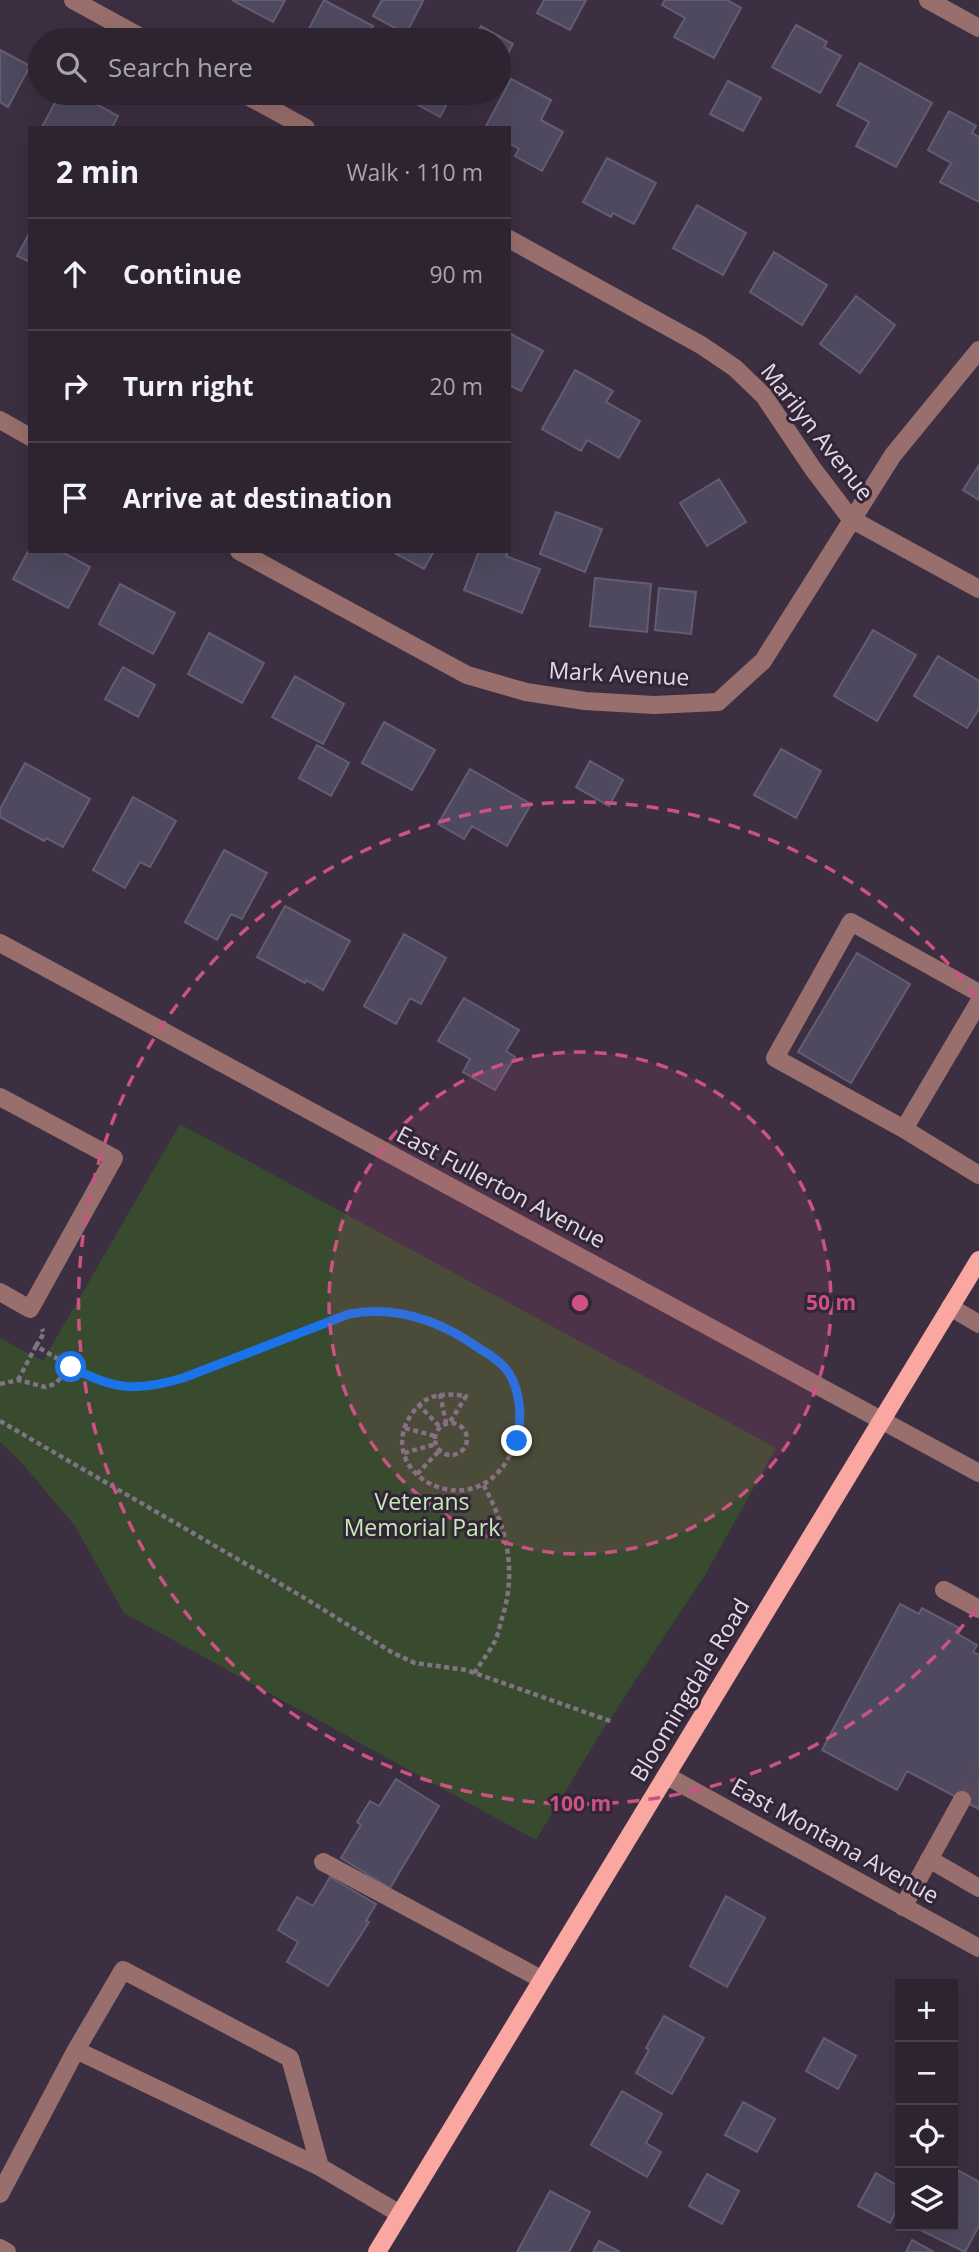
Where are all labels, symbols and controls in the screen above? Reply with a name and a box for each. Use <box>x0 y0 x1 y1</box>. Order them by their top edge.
search box <box>28 28 511 105</box>
icon: search <box>52 48 90 86</box>
text: Search here <box>108 49 253 85</box>
text: 2 min <box>56 151 139 192</box>
text: Walk · 110 m <box>346 156 483 188</box>
icon: ahead <box>56 255 94 293</box>
text: Continue <box>123 256 242 292</box>
text: 90 m <box>429 258 483 290</box>
street label: Marilyn Avenue <box>754 356 882 507</box>
icon: right <box>56 367 94 405</box>
text: Turn right <box>123 368 254 404</box>
text: 20 m <box>429 370 483 402</box>
icon: arrive <box>56 479 94 517</box>
text: Arrive at destination <box>123 480 392 516</box>
street label: Mark Avenue <box>548 653 690 693</box>
street label: East Fullerton Avenue <box>391 1117 612 1255</box>
text: 50 m <box>806 1288 856 1316</box>
centre of rings <box>568 1291 592 1315</box>
route start <box>55 1351 86 1382</box>
route end <box>501 1425 532 1456</box>
park label: Veterans Memorial Park <box>344 1485 500 1543</box>
street label: Bloomingdale Road <box>622 1592 757 1787</box>
street label: East Montana Avenue <box>726 1770 945 1911</box>
text: 100 m <box>549 1789 611 1817</box>
map controls <box>895 1979 958 2231</box>
button: + <box>895 1979 958 2042</box>
button: − <box>895 2042 958 2105</box>
button: locate <box>895 2105 958 2168</box>
button: layers <box>895 2168 958 2231</box>

